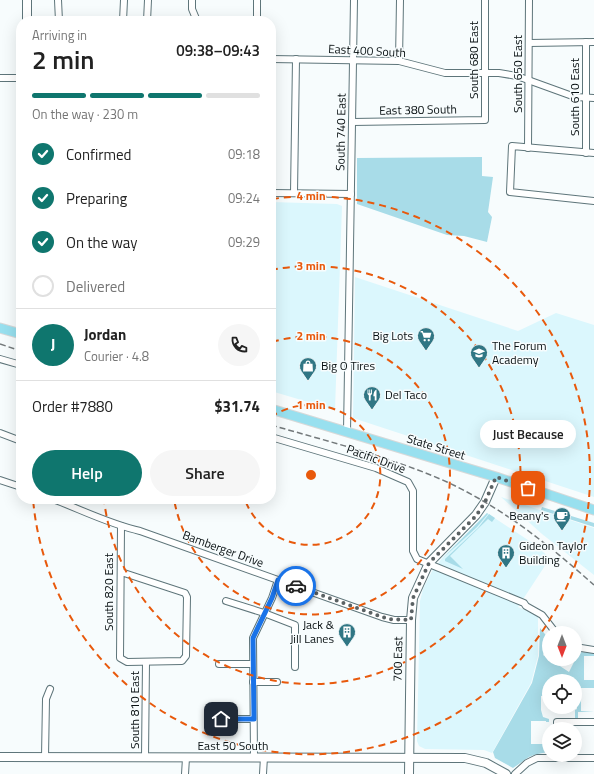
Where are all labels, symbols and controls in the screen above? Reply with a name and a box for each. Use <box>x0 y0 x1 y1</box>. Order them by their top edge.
street label: South 680 East <box>464 20 483 99</box>
text: Arriving in <box>32 25 87 45</box>
street label: South 650 East <box>508 34 527 113</box>
text: 09:38–09:43 <box>176 39 260 62</box>
street label: East 400 South <box>328 39 406 62</box>
text: 2 min <box>32 40 95 79</box>
street label: South 610 East <box>565 57 584 136</box>
street label: South 740 East <box>330 92 351 171</box>
street label: East 380 South <box>379 99 457 120</box>
text: On the way · 230 m <box>32 104 138 124</box>
icon: check <box>32 143 54 165</box>
text: Confirmed <box>66 143 131 166</box>
text: 09:18 <box>228 144 260 164</box>
text: 4 min <box>296 186 326 205</box>
icon: check <box>32 187 54 209</box>
text: Preparing <box>66 187 127 210</box>
text: 09:24 <box>228 188 260 208</box>
icon: check <box>32 231 54 253</box>
text: On the way <box>66 231 138 254</box>
text: 09:29 <box>228 232 260 252</box>
text: 3 min <box>296 256 326 275</box>
text: Delivered <box>66 275 125 298</box>
text: Jordan <box>84 323 126 346</box>
button: phone <box>218 324 260 366</box>
text: 2 min <box>296 326 326 345</box>
place label: Big Lots <box>372 326 413 345</box>
supermarket icon: Big Lots <box>416 326 436 351</box>
text: J <box>51 333 55 356</box>
place label: The Forum Academy <box>492 336 546 369</box>
school or university icon: The Forum Academy <box>469 343 489 368</box>
text: Courier · 4.8 <box>84 346 149 366</box>
shop icon: Big O Tires <box>298 356 318 381</box>
place label: Big O Tires <box>321 356 375 375</box>
restaurant icon: Del Taco <box>362 385 382 410</box>
place label: Del Taco <box>385 385 427 404</box>
text: Order #7880 <box>32 395 113 418</box>
text: $31.74 <box>214 395 260 418</box>
text: 1 min <box>296 395 326 414</box>
callout: Just Because <box>480 420 576 448</box>
text: Just Because <box>492 424 564 444</box>
street label: State Street <box>404 429 469 465</box>
street label: Pacific Drive <box>344 439 408 478</box>
button: Help <box>32 450 142 496</box>
button: Share <box>150 450 260 496</box>
centre of rings <box>304 468 318 482</box>
pin <box>511 471 545 505</box>
icon: bag <box>517 477 539 499</box>
place label: Beany's <box>509 506 549 525</box>
cafe icon: Beany's <box>552 506 572 531</box>
street label: Bamberger Drive <box>180 525 266 572</box>
place label: Gideon Taylor Building <box>519 536 587 569</box>
building icon: Gideon Taylor Building <box>496 543 516 568</box>
street label: South 820 East <box>99 552 118 631</box>
courier <box>276 566 316 606</box>
icon: car <box>285 575 307 597</box>
place label: Jack & Jill Lanes <box>290 615 335 648</box>
building icon: Jack & Jill Lanes <box>337 622 357 647</box>
north arrow <box>542 626 582 666</box>
map controls <box>542 626 582 762</box>
street label: 700 East <box>388 635 407 682</box>
street label: South 810 East <box>125 670 144 749</box>
button: locate <box>542 674 582 714</box>
pin <box>204 702 238 736</box>
icon: home <box>210 708 232 730</box>
button: layers <box>542 722 582 762</box>
street label: East 50 South <box>197 736 269 755</box>

